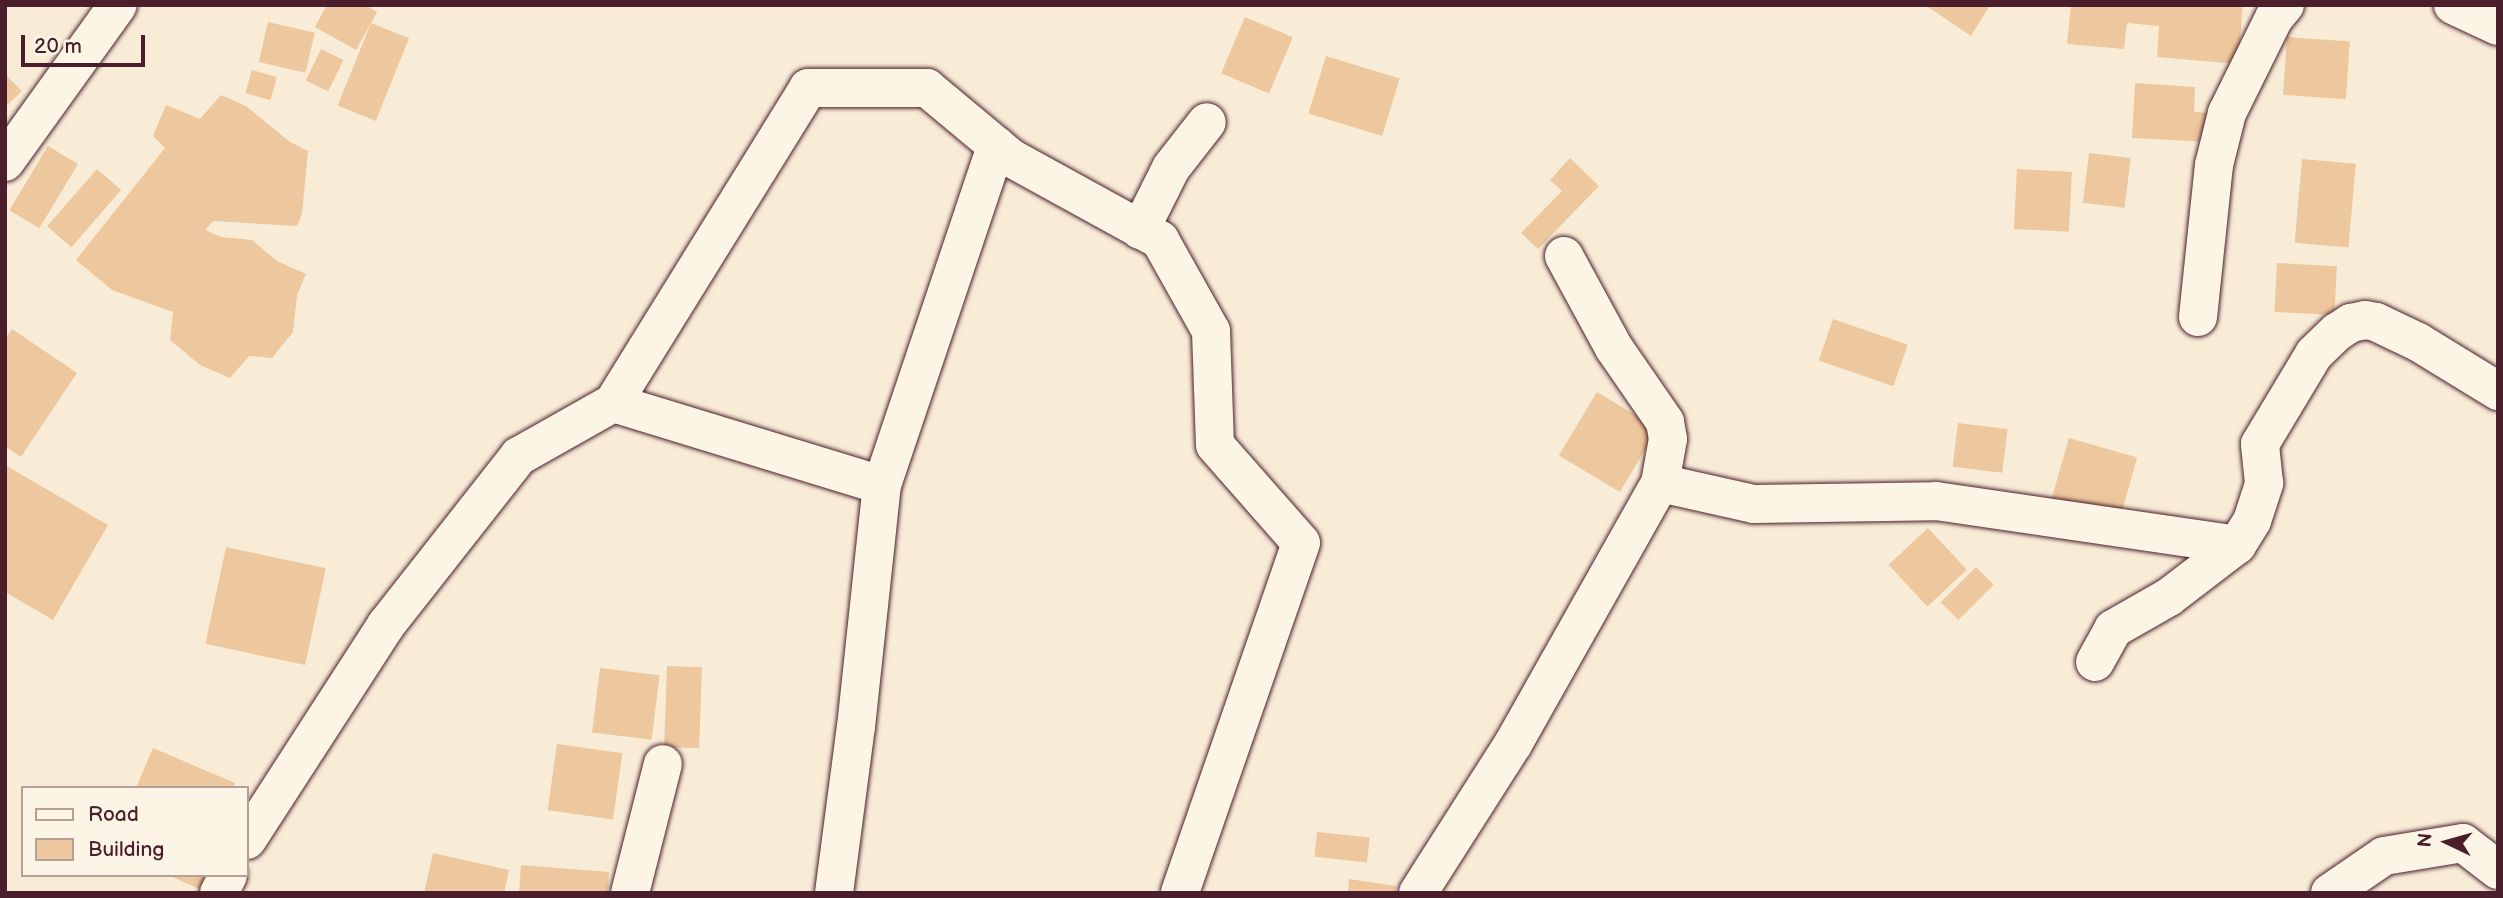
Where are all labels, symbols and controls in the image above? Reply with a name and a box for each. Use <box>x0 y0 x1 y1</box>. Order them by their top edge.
scale bar <box>24 21 149 65</box>
text: 20 m <box>34 34 82 59</box>
legend <box>21 786 248 877</box>
text: Road <box>88 802 139 827</box>
north arrow <box>2412 807 2482 877</box>
text: N <box>2414 832 2438 848</box>
text: Building <box>88 837 164 862</box>

